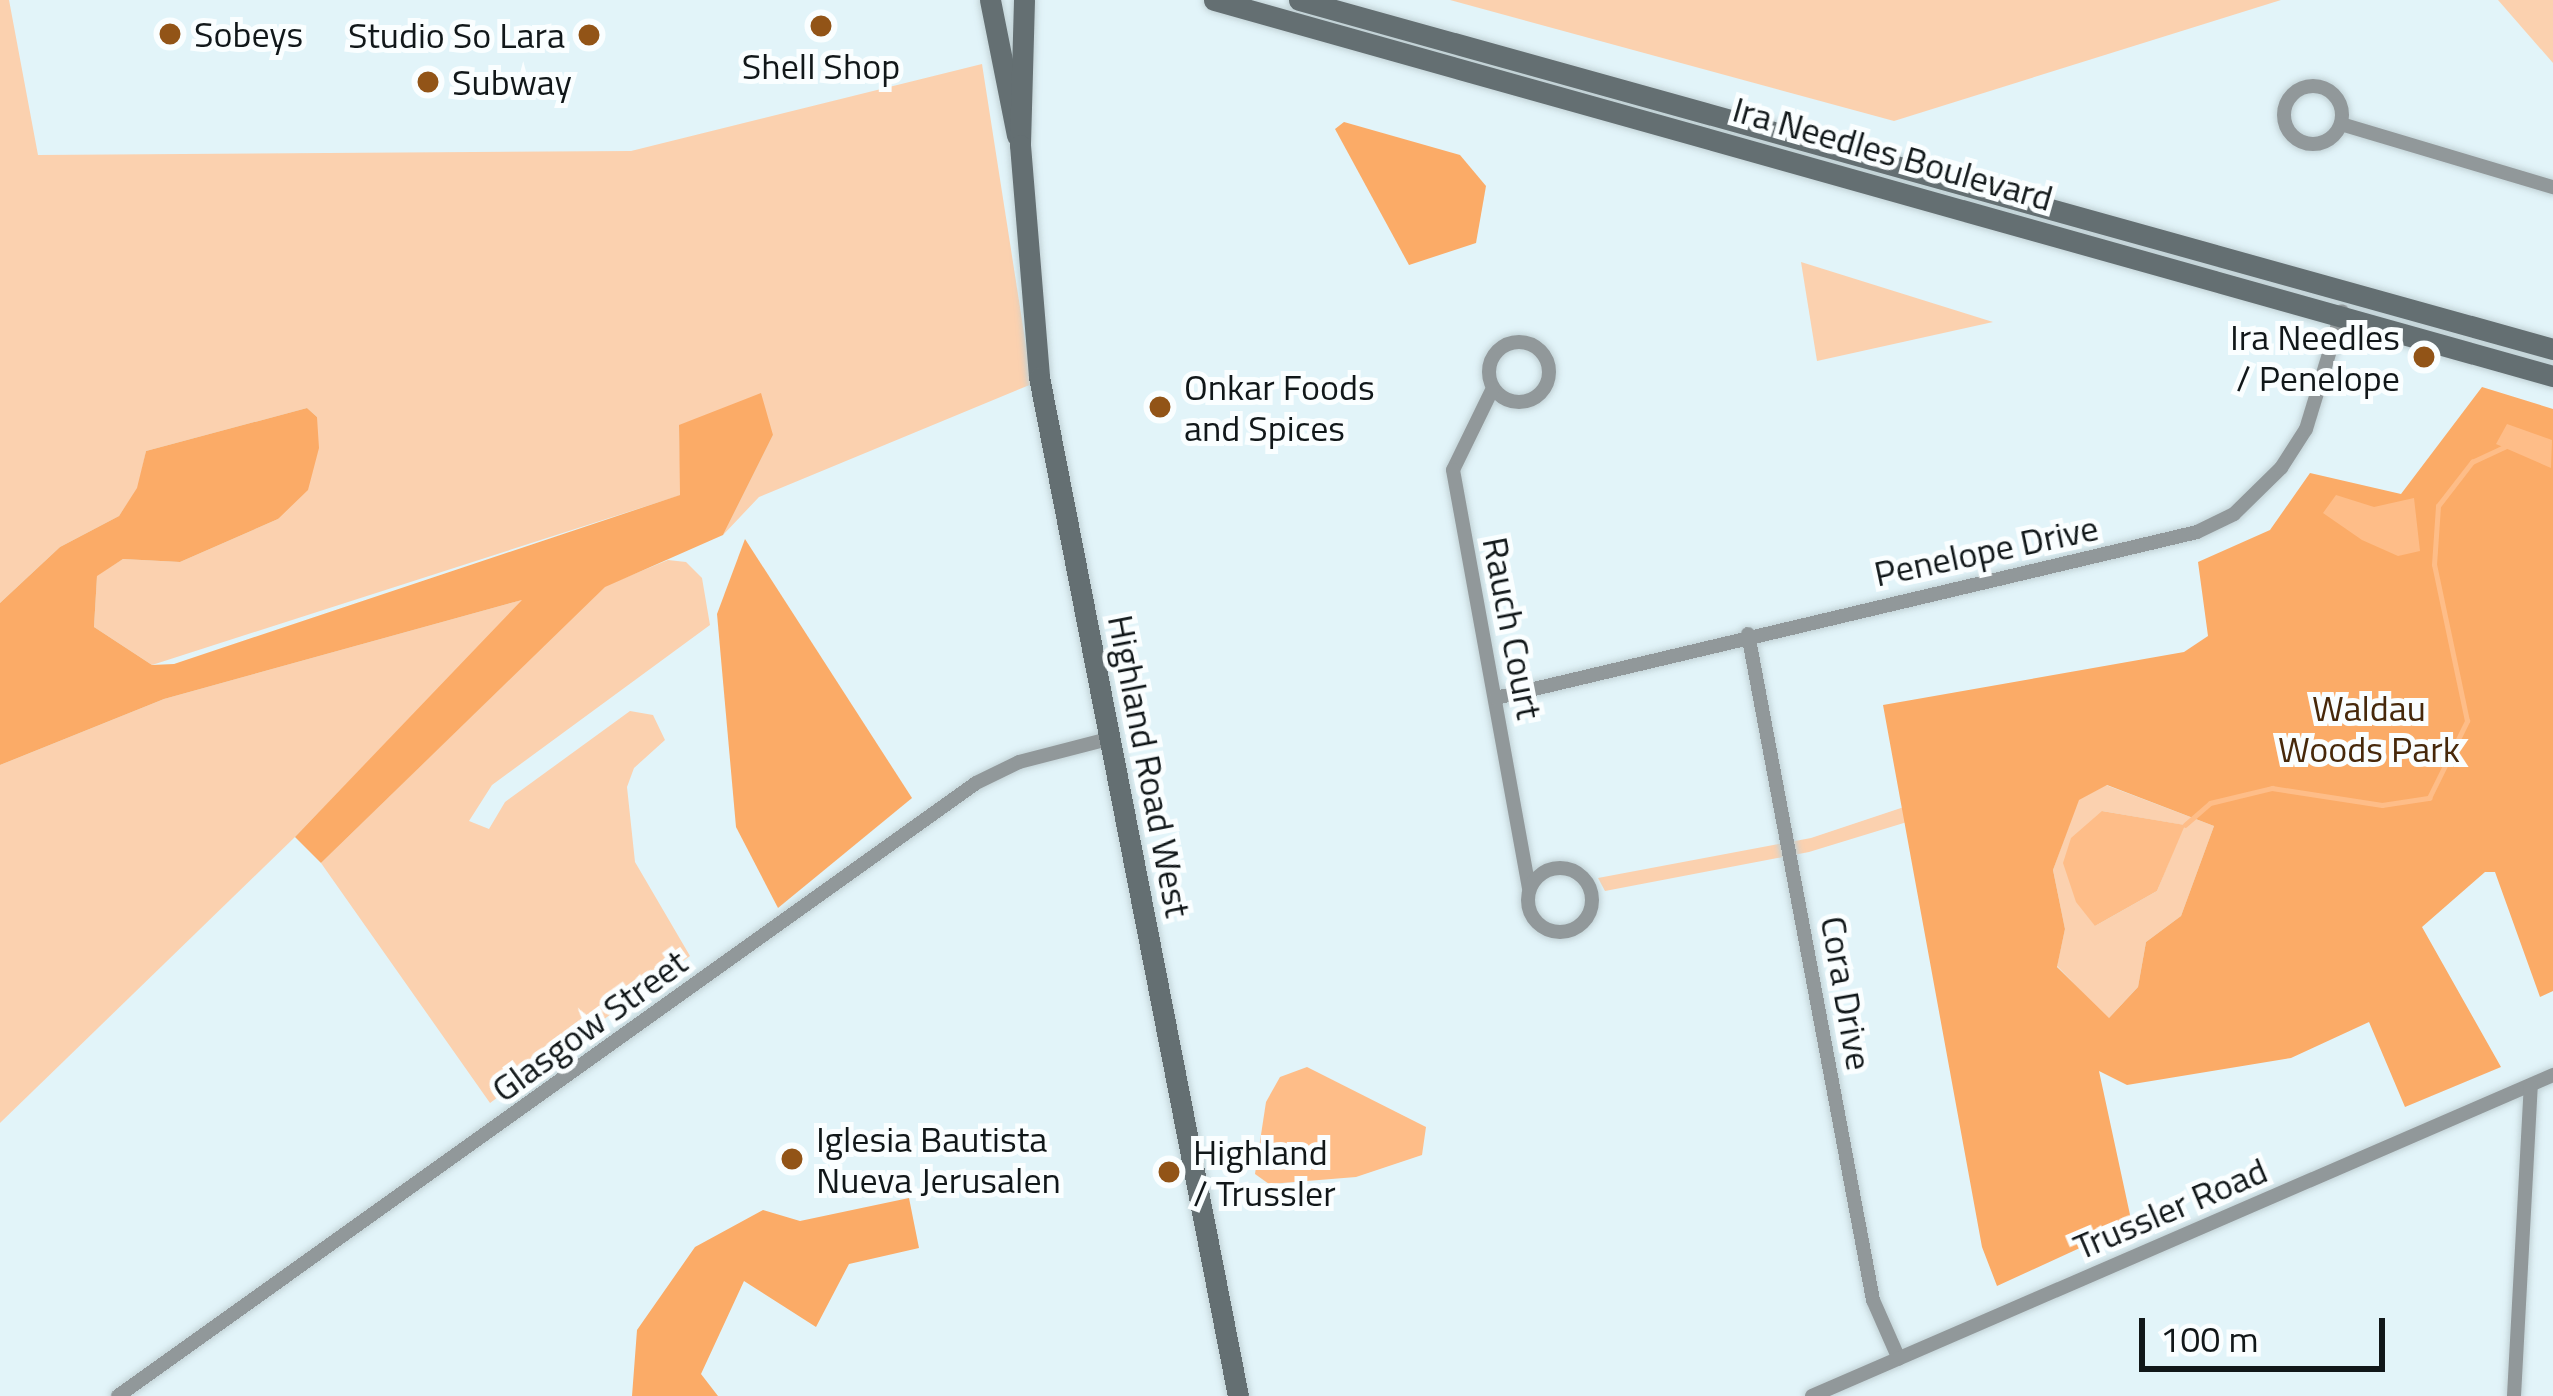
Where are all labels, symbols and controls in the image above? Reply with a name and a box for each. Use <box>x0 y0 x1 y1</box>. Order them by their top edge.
place label: Sobeys <box>194 12 303 56</box>
place label: Studio So Lara <box>348 13 565 57</box>
marker: Shell Shop <box>808 13 834 39</box>
marker: Sobeys <box>157 21 183 47</box>
marker: Studio So Lara <box>576 22 602 48</box>
place label: Shell Shop <box>742 44 900 88</box>
place label: Subway <box>452 60 572 104</box>
marker: Subway <box>415 69 441 95</box>
street label: Ira Needles Boulevard <box>1728 87 2058 219</box>
place label: Ira Needles / Penelope <box>2230 314 2400 399</box>
marker: Ira Needles / Penelope <box>2411 344 2437 370</box>
place label: Onkar Foods and Spices <box>1184 364 1375 449</box>
marker: Onkar Foods and Spices <box>1147 394 1173 420</box>
street label: Penelope Drive <box>1870 505 2102 595</box>
street label: Rauch Court <box>1474 533 1552 723</box>
street label: Highland Road West <box>1099 611 1201 921</box>
park label: Waldau Woods Park <box>2278 685 2460 770</box>
street label: Cora Drive <box>1812 913 1882 1073</box>
street label: Glasgow Street <box>483 940 695 1110</box>
place label: Iglesia Bautista Nueva Jerusalen <box>816 1116 1061 1201</box>
place label: Highland / Trussler <box>1193 1129 1336 1214</box>
marker: Iglesia Bautista Nueva Jerusalen <box>779 1146 805 1172</box>
street label: Trussler Road <box>2067 1148 2273 1268</box>
marker: Highland / Trussler <box>1156 1159 1182 1185</box>
scale bar <box>2145 1294 2391 1368</box>
text: 100 m <box>2160 1311 2259 1366</box>

